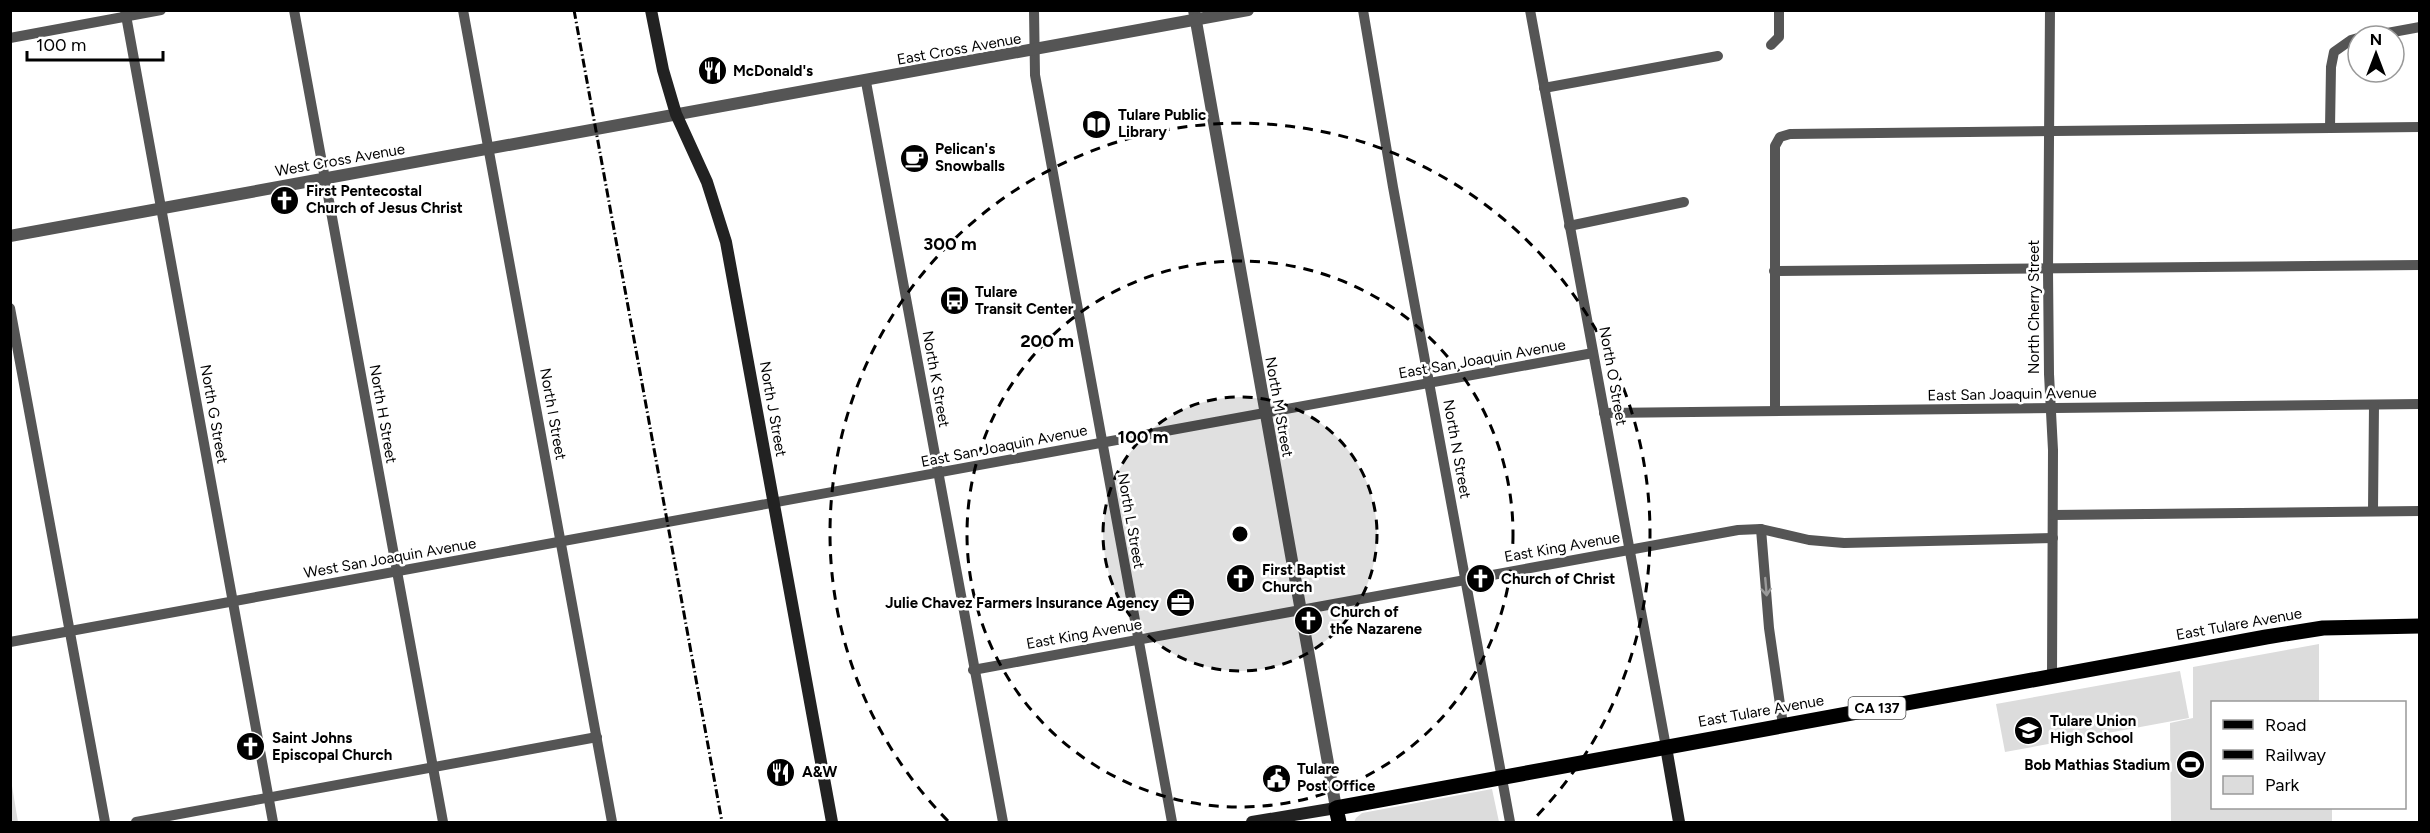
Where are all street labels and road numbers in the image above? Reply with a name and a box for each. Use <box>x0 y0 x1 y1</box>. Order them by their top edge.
street label: East Cross Avenue <box>895 29 1023 69</box>
street label: West Cross Avenue <box>274 140 406 180</box>
street label: North Cherry Street <box>2025 240 2043 374</box>
street label: North O Street <box>1595 325 1631 427</box>
street label: North K Street <box>919 329 953 429</box>
street label: East San Joaquin Avenue <box>1397 335 1567 383</box>
street label: North M Street <box>1261 355 1297 459</box>
street label: North J Street <box>756 360 790 458</box>
street label: North G Street <box>196 363 232 465</box>
street label: North H Street <box>365 363 401 465</box>
street label: North I Street <box>536 367 570 462</box>
street label: East San Joaquin Avenue <box>1927 384 2097 404</box>
street label: North N Street <box>1439 398 1475 500</box>
street label: East San Joaquin Avenue <box>919 421 1089 471</box>
street label: North L Street <box>1114 472 1148 570</box>
street label: East King Avenue <box>1503 528 1621 566</box>
street label: West San Joaquin Avenue <box>302 534 478 582</box>
street label: East Tulare Avenue <box>2175 604 2303 644</box>
street label: East King Avenue <box>1025 615 1143 653</box>
street label: East Tulare Avenue <box>1697 691 1825 731</box>
road number: CA 137 <box>1848 697 1906 719</box>

